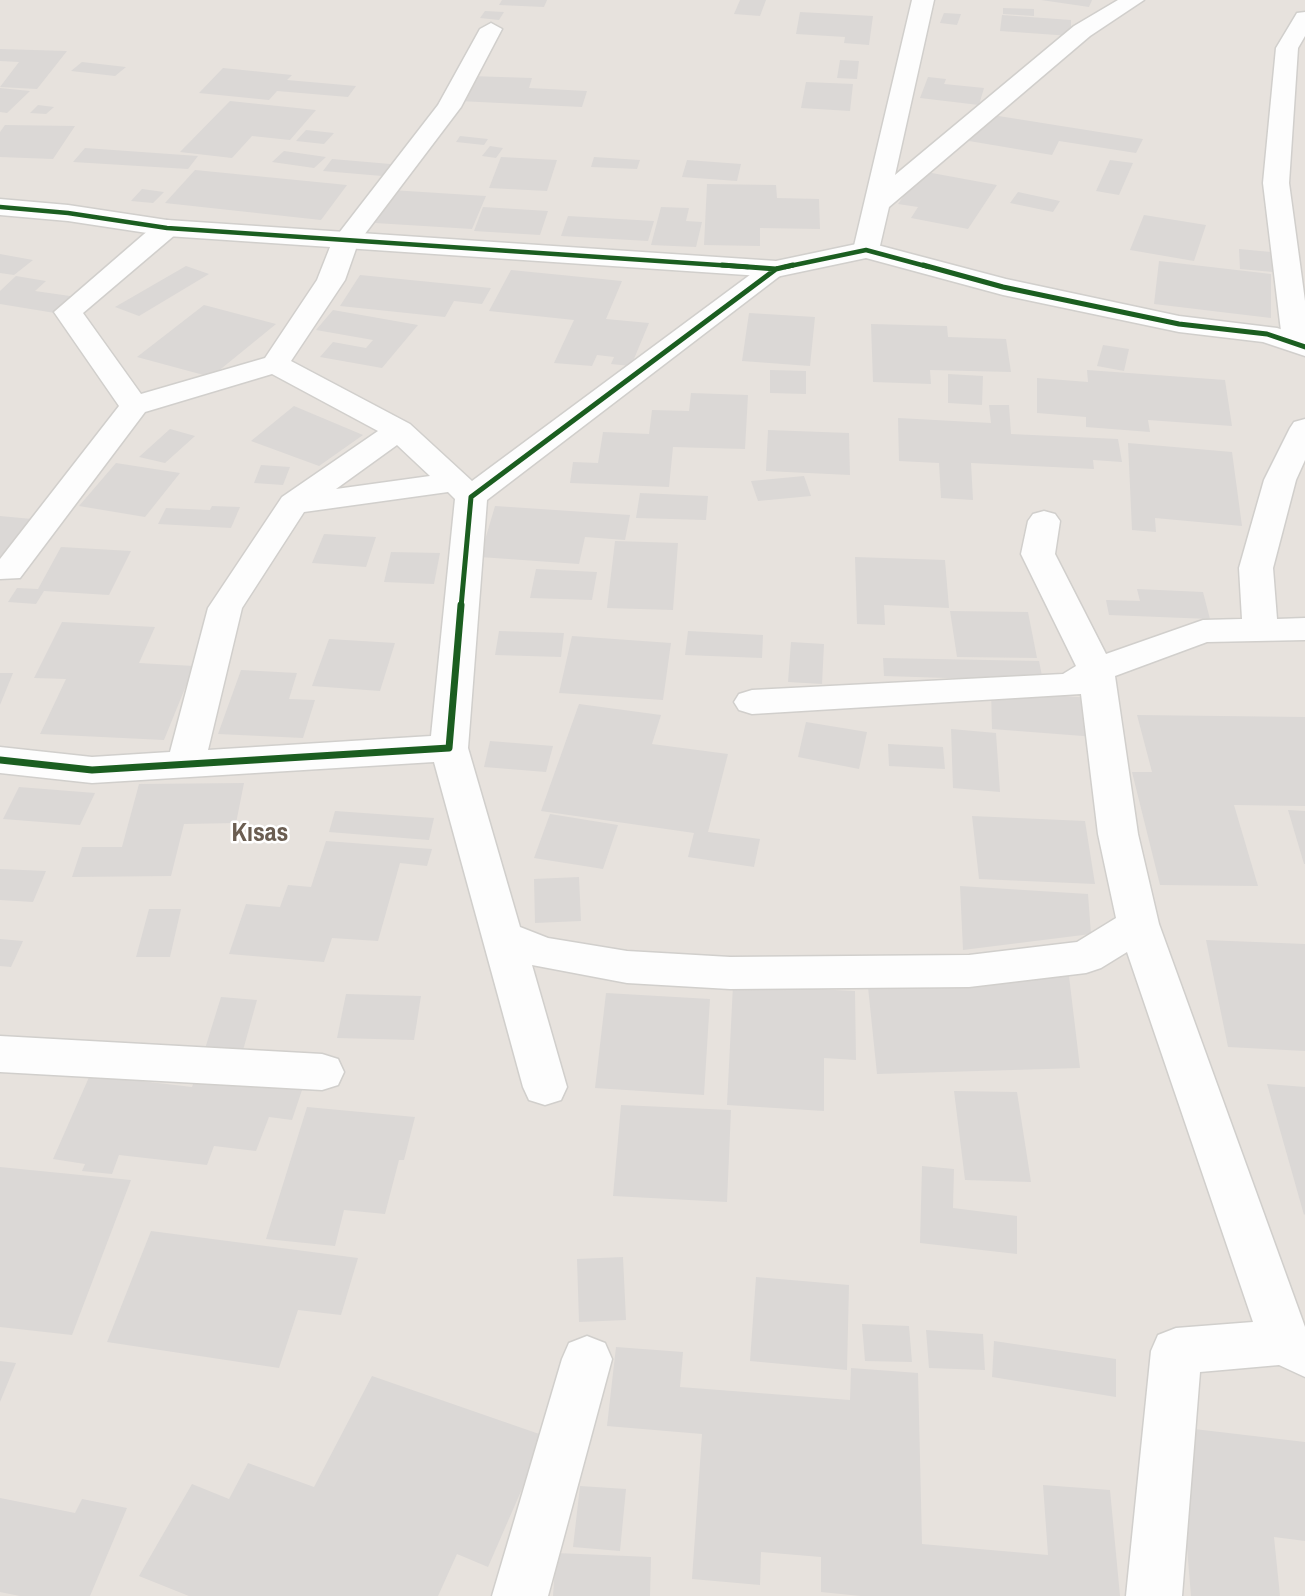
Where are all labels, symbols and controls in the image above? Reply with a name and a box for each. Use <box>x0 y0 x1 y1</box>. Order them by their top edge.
district label: Kısas <box>232 818 288 850</box>

